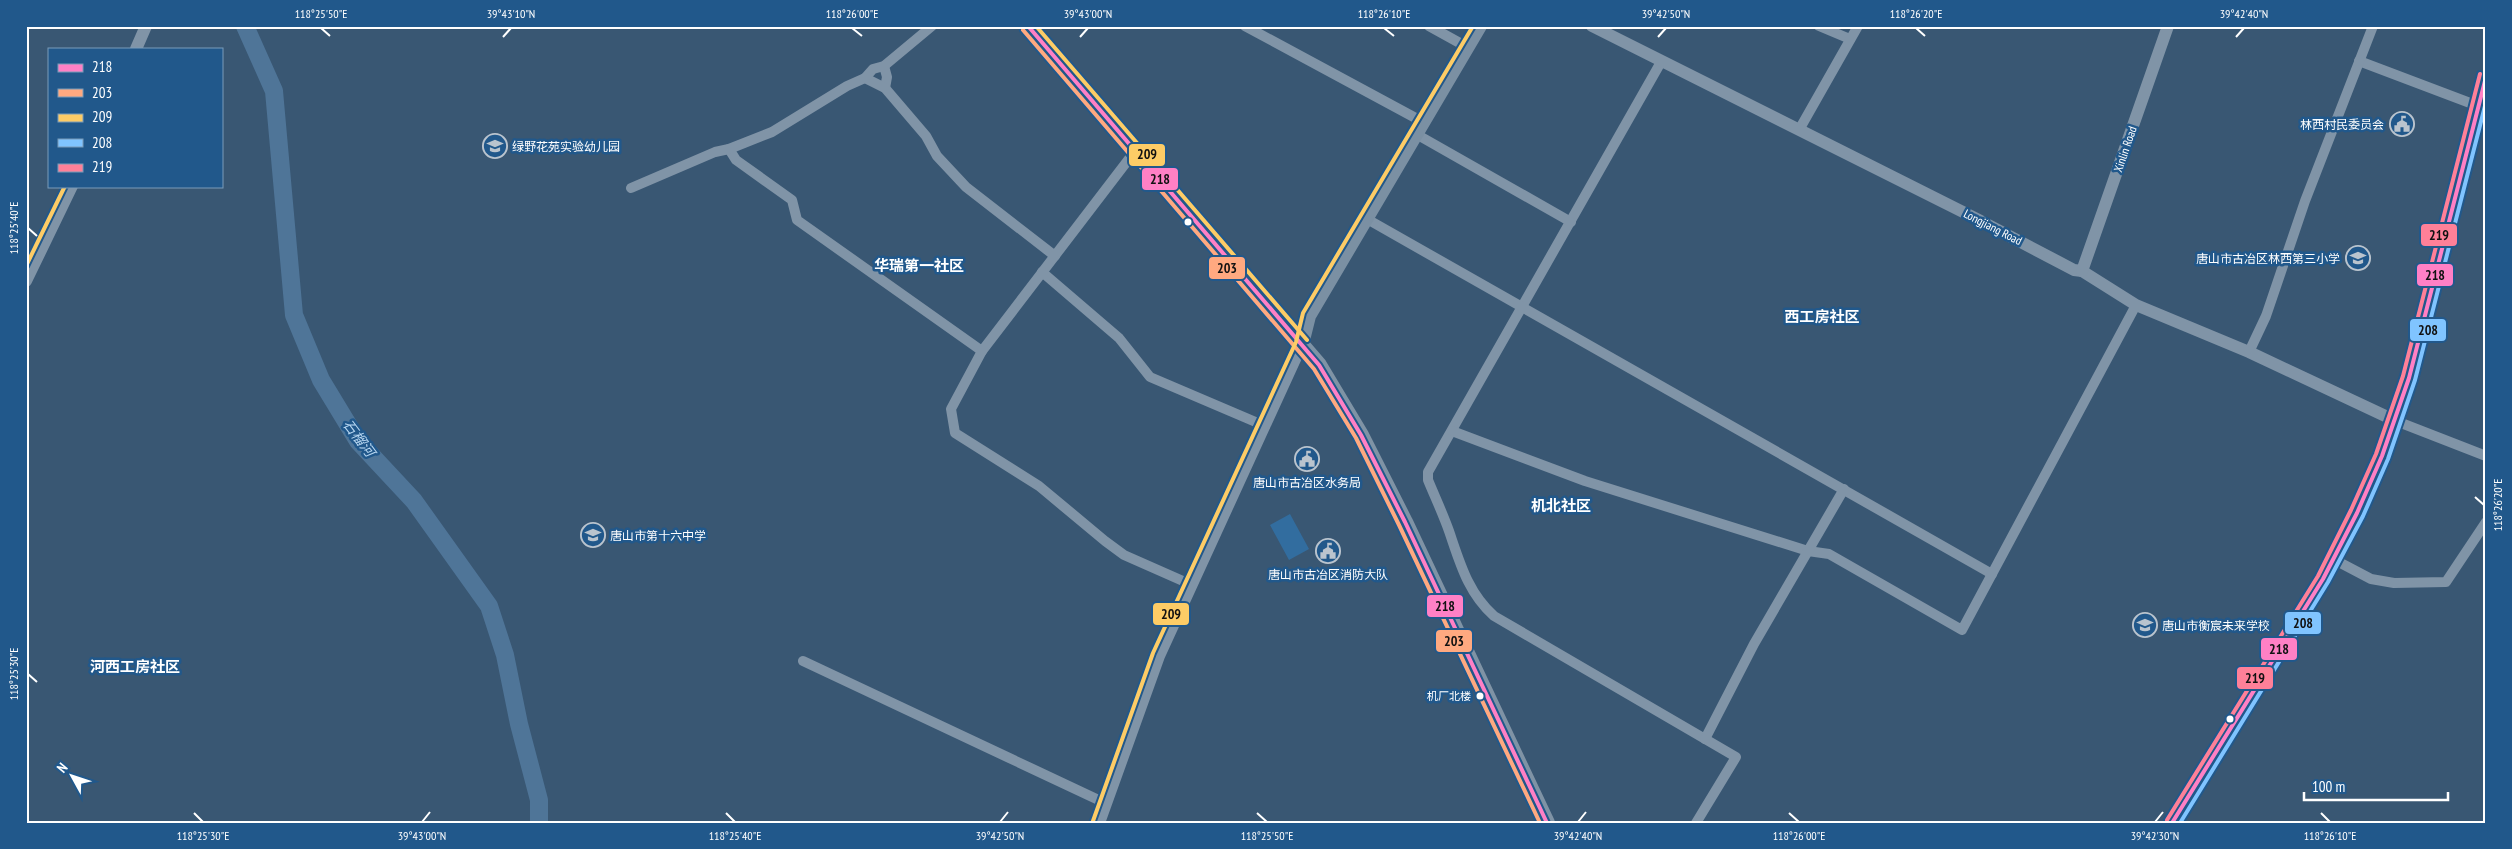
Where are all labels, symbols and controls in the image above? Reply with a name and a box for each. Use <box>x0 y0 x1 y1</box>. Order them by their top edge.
text: 118°25'50"E <box>295 6 347 21</box>
text: 39°43'10"N <box>487 6 535 21</box>
text: 118°26'00"E <box>826 6 878 21</box>
text: 39°43'00"N <box>1064 6 1112 21</box>
text: 118°26'10"E <box>1358 6 1410 21</box>
text: 39°42'50"N <box>1642 6 1690 21</box>
text: 118°26'20"E <box>1890 6 1942 21</box>
text: 39°42'40"N <box>2220 6 2268 21</box>
legend <box>48 48 222 188</box>
text: 218 <box>92 57 112 76</box>
text: 203 <box>92 83 112 102</box>
text: 209 <box>92 107 112 126</box>
public building icon: 林西村民委员会 <box>2389 111 2415 137</box>
place label: 林西村民委员会 <box>2300 117 2384 132</box>
street label: Xinlin Road <box>2110 124 2140 174</box>
text: 208 <box>92 133 112 152</box>
school or university icon: 绿野花苑实验幼儿园 <box>482 133 508 159</box>
place label: 绿野花苑实验幼儿园 <box>512 139 620 154</box>
line badge: 209 <box>1128 143 1166 167</box>
text: 209 <box>1137 145 1157 163</box>
text: 219 <box>92 157 112 176</box>
line badge: 218 <box>1141 167 1179 191</box>
text: 218 <box>1150 170 1170 188</box>
text: 118°25'40"E <box>6 202 21 254</box>
street label: Longjiang Road <box>1961 206 2025 248</box>
unlabelled marker <box>1183 217 1193 227</box>
line badge: 219 <box>2420 223 2458 247</box>
text: 219 <box>2429 226 2449 244</box>
school or university icon: 唐山市古冶区林西第三小学 <box>2345 245 2371 271</box>
place label: 唐山市古冶区林西第三小学 <box>2196 251 2340 266</box>
district label: 华瑞第一社区 <box>874 256 964 275</box>
line badge: 203 <box>1208 256 1246 280</box>
text: 203 <box>1217 259 1237 277</box>
line badge: 218 <box>2416 263 2454 287</box>
text: 218 <box>2425 266 2445 284</box>
district label: 西工房社区 <box>1784 307 1860 326</box>
line badge: 208 <box>2409 318 2447 342</box>
text: 208 <box>2418 321 2438 339</box>
water label: 石榴河 <box>339 416 381 463</box>
public building icon: 唐山市古冶区水务局 <box>1294 446 1320 472</box>
place label: 唐山市古冶区水务局 <box>1253 475 1361 490</box>
text: 118°26'20"E <box>2490 479 2505 531</box>
district label: 机北社区 <box>1531 496 1591 515</box>
school or university icon: 唐山市第十六中学 <box>580 522 606 548</box>
place label: 唐山市第十六中学 <box>610 528 706 543</box>
public building icon: 唐山市古冶区消防大队 <box>1315 538 1341 564</box>
place label: 唐山市古冶区消防大队 <box>1268 567 1388 582</box>
line badge: 218 <box>1426 594 1464 618</box>
text: 218 <box>1435 597 1455 615</box>
line badge: 209 <box>1152 602 1190 626</box>
text: 209 <box>1161 605 1181 623</box>
line badge: 208 <box>2284 611 2322 635</box>
school or university icon: 唐山市衡宸未来学校 <box>2132 612 2158 638</box>
text: 208 <box>2293 614 2313 632</box>
place label: 唐山市衡宸未来学校 <box>2162 618 2270 633</box>
line badge: 203 <box>1435 629 1473 653</box>
text: 203 <box>1444 632 1464 650</box>
line badge: 218 <box>2260 637 2298 661</box>
text: 218 <box>2269 640 2289 658</box>
text: 118°25'30"E <box>6 648 21 700</box>
district label: 河西工房社区 <box>90 657 180 676</box>
line badge: 219 <box>2236 666 2274 690</box>
text: 219 <box>2245 669 2265 687</box>
place label: 机厂北楼 <box>1427 689 1471 703</box>
marker: 机厂北楼 <box>1475 691 1485 701</box>
unlabelled marker <box>2225 714 2235 724</box>
north arrow <box>48 752 98 802</box>
text: N <box>53 759 71 776</box>
scale bar <box>2304 769 2448 801</box>
text: 100 m <box>2312 777 2345 796</box>
text: 118°25'30"E <box>177 828 229 843</box>
text: 39°43'00"N <box>398 828 446 843</box>
text: 118°25'40"E <box>709 828 761 843</box>
text: 39°42'50"N <box>976 828 1024 843</box>
text: 118°25'50"E <box>1241 828 1293 843</box>
text: 39°42'40"N <box>1554 828 1602 843</box>
text: 118°26'00"E <box>1773 828 1825 843</box>
text: 39°42'30"N <box>2131 828 2179 843</box>
text: 118°26'10"E <box>2304 828 2356 843</box>

